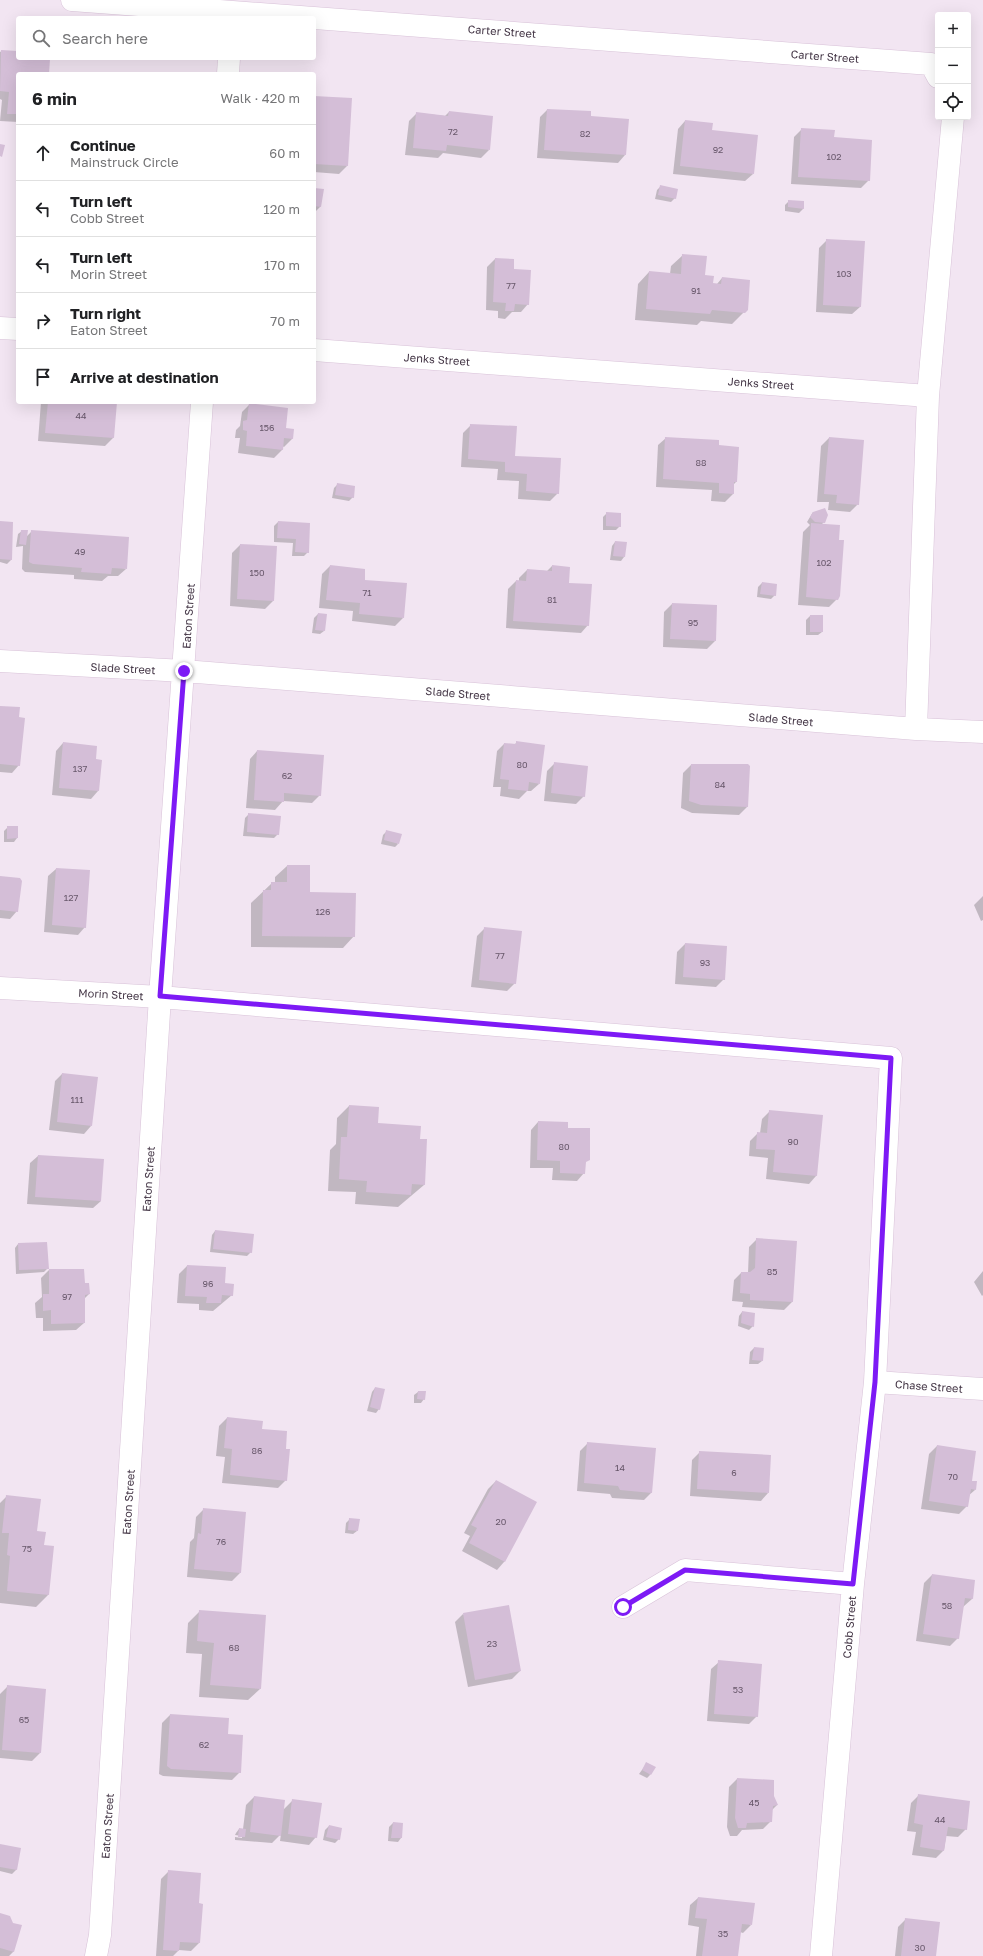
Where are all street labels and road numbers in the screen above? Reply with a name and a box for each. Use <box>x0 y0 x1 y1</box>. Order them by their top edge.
street label: Carter Street <box>467 22 537 40</box>
street label: Carter Street <box>790 47 860 65</box>
street label: Jenks Street <box>403 350 471 368</box>
street label: Jenks Street <box>727 374 795 392</box>
street label: Eaton Street <box>179 583 197 649</box>
street label: Slade Street <box>90 660 156 676</box>
street label: Slade Street <box>425 684 491 702</box>
street label: Slade Street <box>748 710 814 728</box>
street label: Morin Street <box>78 986 144 1002</box>
street label: Eaton Street <box>139 1146 157 1212</box>
street label: Chase Street <box>895 1377 963 1395</box>
street label: Eaton Street <box>119 1469 137 1535</box>
street label: Cobb Street <box>840 1595 858 1659</box>
street label: Eaton Street <box>98 1793 116 1859</box>

